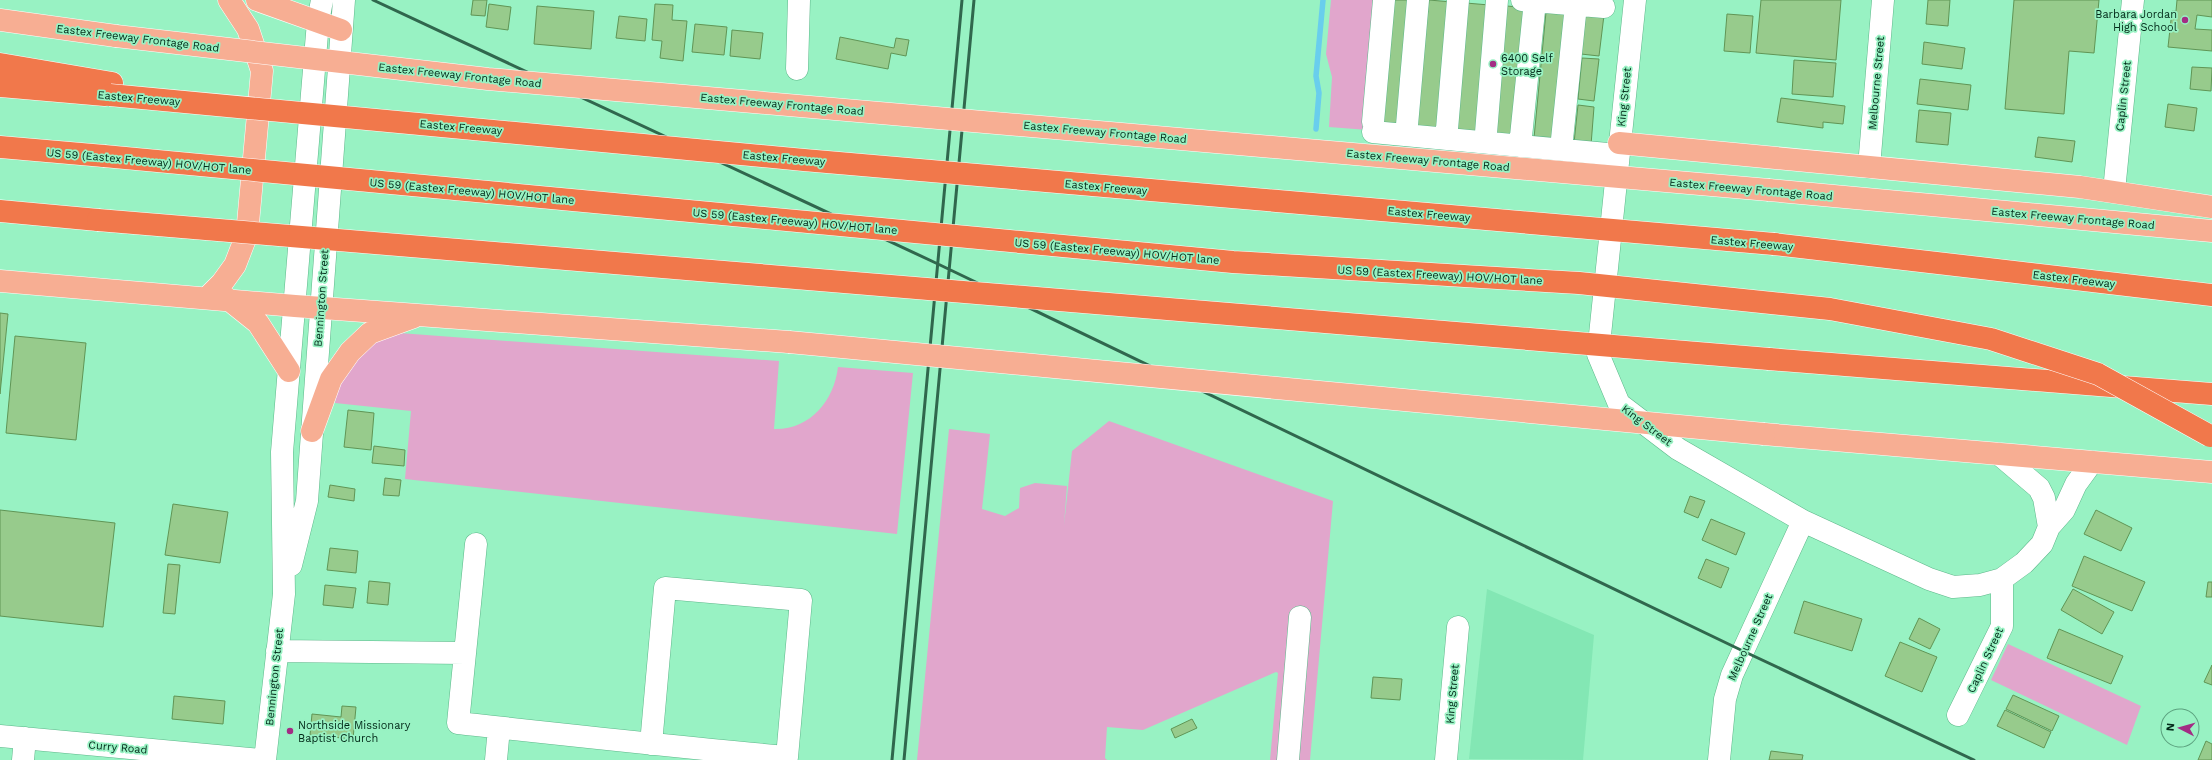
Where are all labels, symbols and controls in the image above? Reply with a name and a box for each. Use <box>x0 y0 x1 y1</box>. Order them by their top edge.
place label: Barbara Jordan High School <box>2095 8 2178 34</box>
marker: Barbara Jordan High School <box>2180 15 2190 25</box>
street label: Eastex Freeway Frontage Road <box>56 22 220 55</box>
street label: Melbourne Street <box>1866 35 1887 130</box>
place label: 6400 Self Storage <box>1501 52 1554 78</box>
marker: 6400 Self Storage <box>1488 59 1498 69</box>
street label: Eastex Freeway Frontage Road <box>378 60 542 91</box>
street label: Caplin Street <box>2113 60 2134 132</box>
street label: King Street <box>1615 66 1634 127</box>
street label: Eastex Freeway <box>97 88 181 109</box>
street label: Eastex Freeway Frontage Road <box>700 91 864 118</box>
street label: Eastex Freeway <box>419 117 503 138</box>
street label: Eastex Freeway Frontage Road <box>1023 119 1187 146</box>
street label: US 59 (Eastex Freeway) HOV/HOT lane <box>46 146 252 177</box>
street label: Eastex Freeway Frontage Road <box>1346 147 1510 174</box>
street label: Eastex Freeway <box>742 148 826 169</box>
street label: US 59 (Eastex Freeway) HOV/HOT lane <box>369 176 575 207</box>
street label: Eastex Freeway Frontage Road <box>1669 176 1833 203</box>
street label: Eastex Freeway <box>1064 177 1148 198</box>
street label: Eastex Freeway <box>1387 204 1471 225</box>
street label: Eastex Freeway Frontage Road <box>1991 205 2155 232</box>
street label: US 59 (Eastex Freeway) HOV/HOT lane <box>692 206 898 237</box>
street label: Eastex Freeway <box>1710 233 1794 254</box>
street label: US 59 (Eastex Freeway) HOV/HOT lane <box>1014 236 1220 267</box>
street label: Bennington Street <box>312 249 331 347</box>
street label: US 59 (Eastex Freeway) HOV/HOT lane <box>1337 264 1543 287</box>
street label: Eastex Freeway <box>2032 268 2116 291</box>
street label: King Street <box>1619 402 1675 449</box>
street label: Melbourne Street <box>1725 591 1776 683</box>
street label: Caplin Street <box>1965 625 2006 695</box>
street label: Bennington Street <box>263 627 286 726</box>
street label: King Street <box>1443 663 1462 724</box>
north arrow <box>2160 708 2200 748</box>
place label: Northside Missionary Baptist Church <box>298 719 411 745</box>
text: N <box>2164 722 2177 732</box>
marker: Northside Missionary Baptist Church <box>285 726 295 736</box>
street label: Curry Road <box>88 738 148 757</box>

